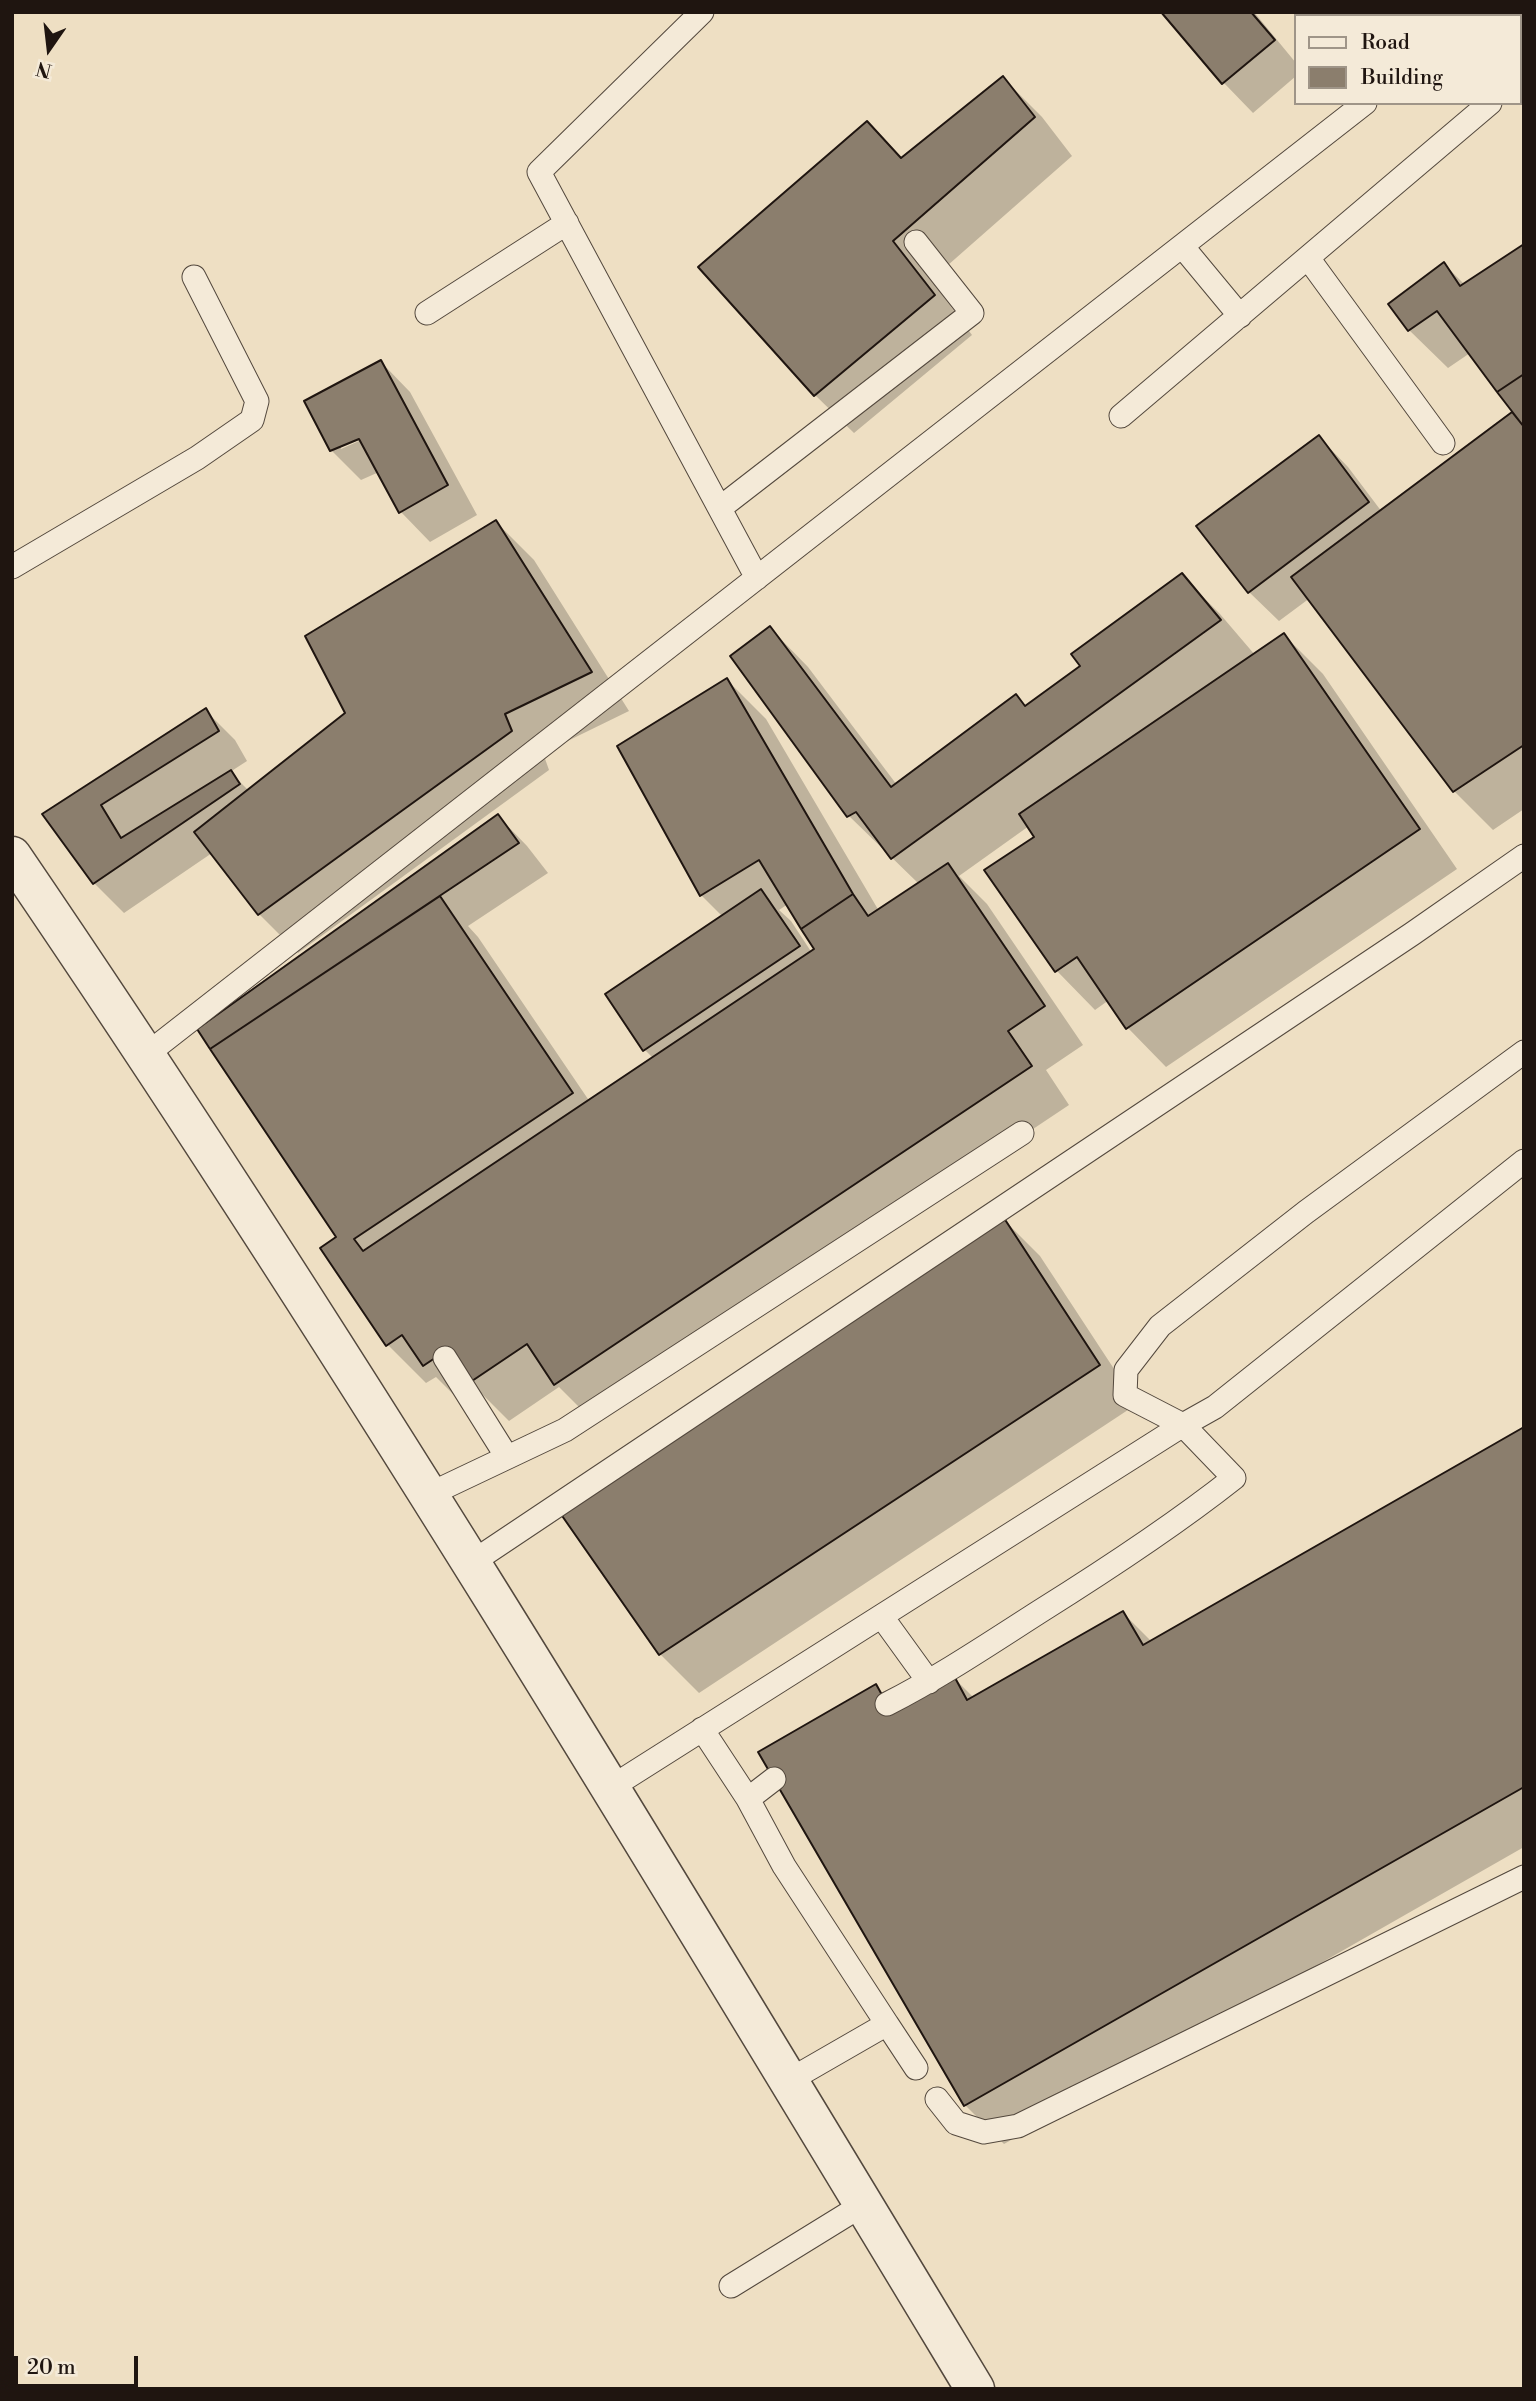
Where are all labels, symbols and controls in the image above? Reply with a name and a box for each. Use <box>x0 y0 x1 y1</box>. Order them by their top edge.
north arrow <box>14 14 84 84</box>
legend <box>1294 14 1522 105</box>
text: Road <box>1361 30 1410 56</box>
text: N <box>34 56 54 83</box>
text: Building <box>1361 65 1443 91</box>
scale bar <box>18 2342 142 2386</box>
text: 20 m <box>27 2355 76 2381</box>

